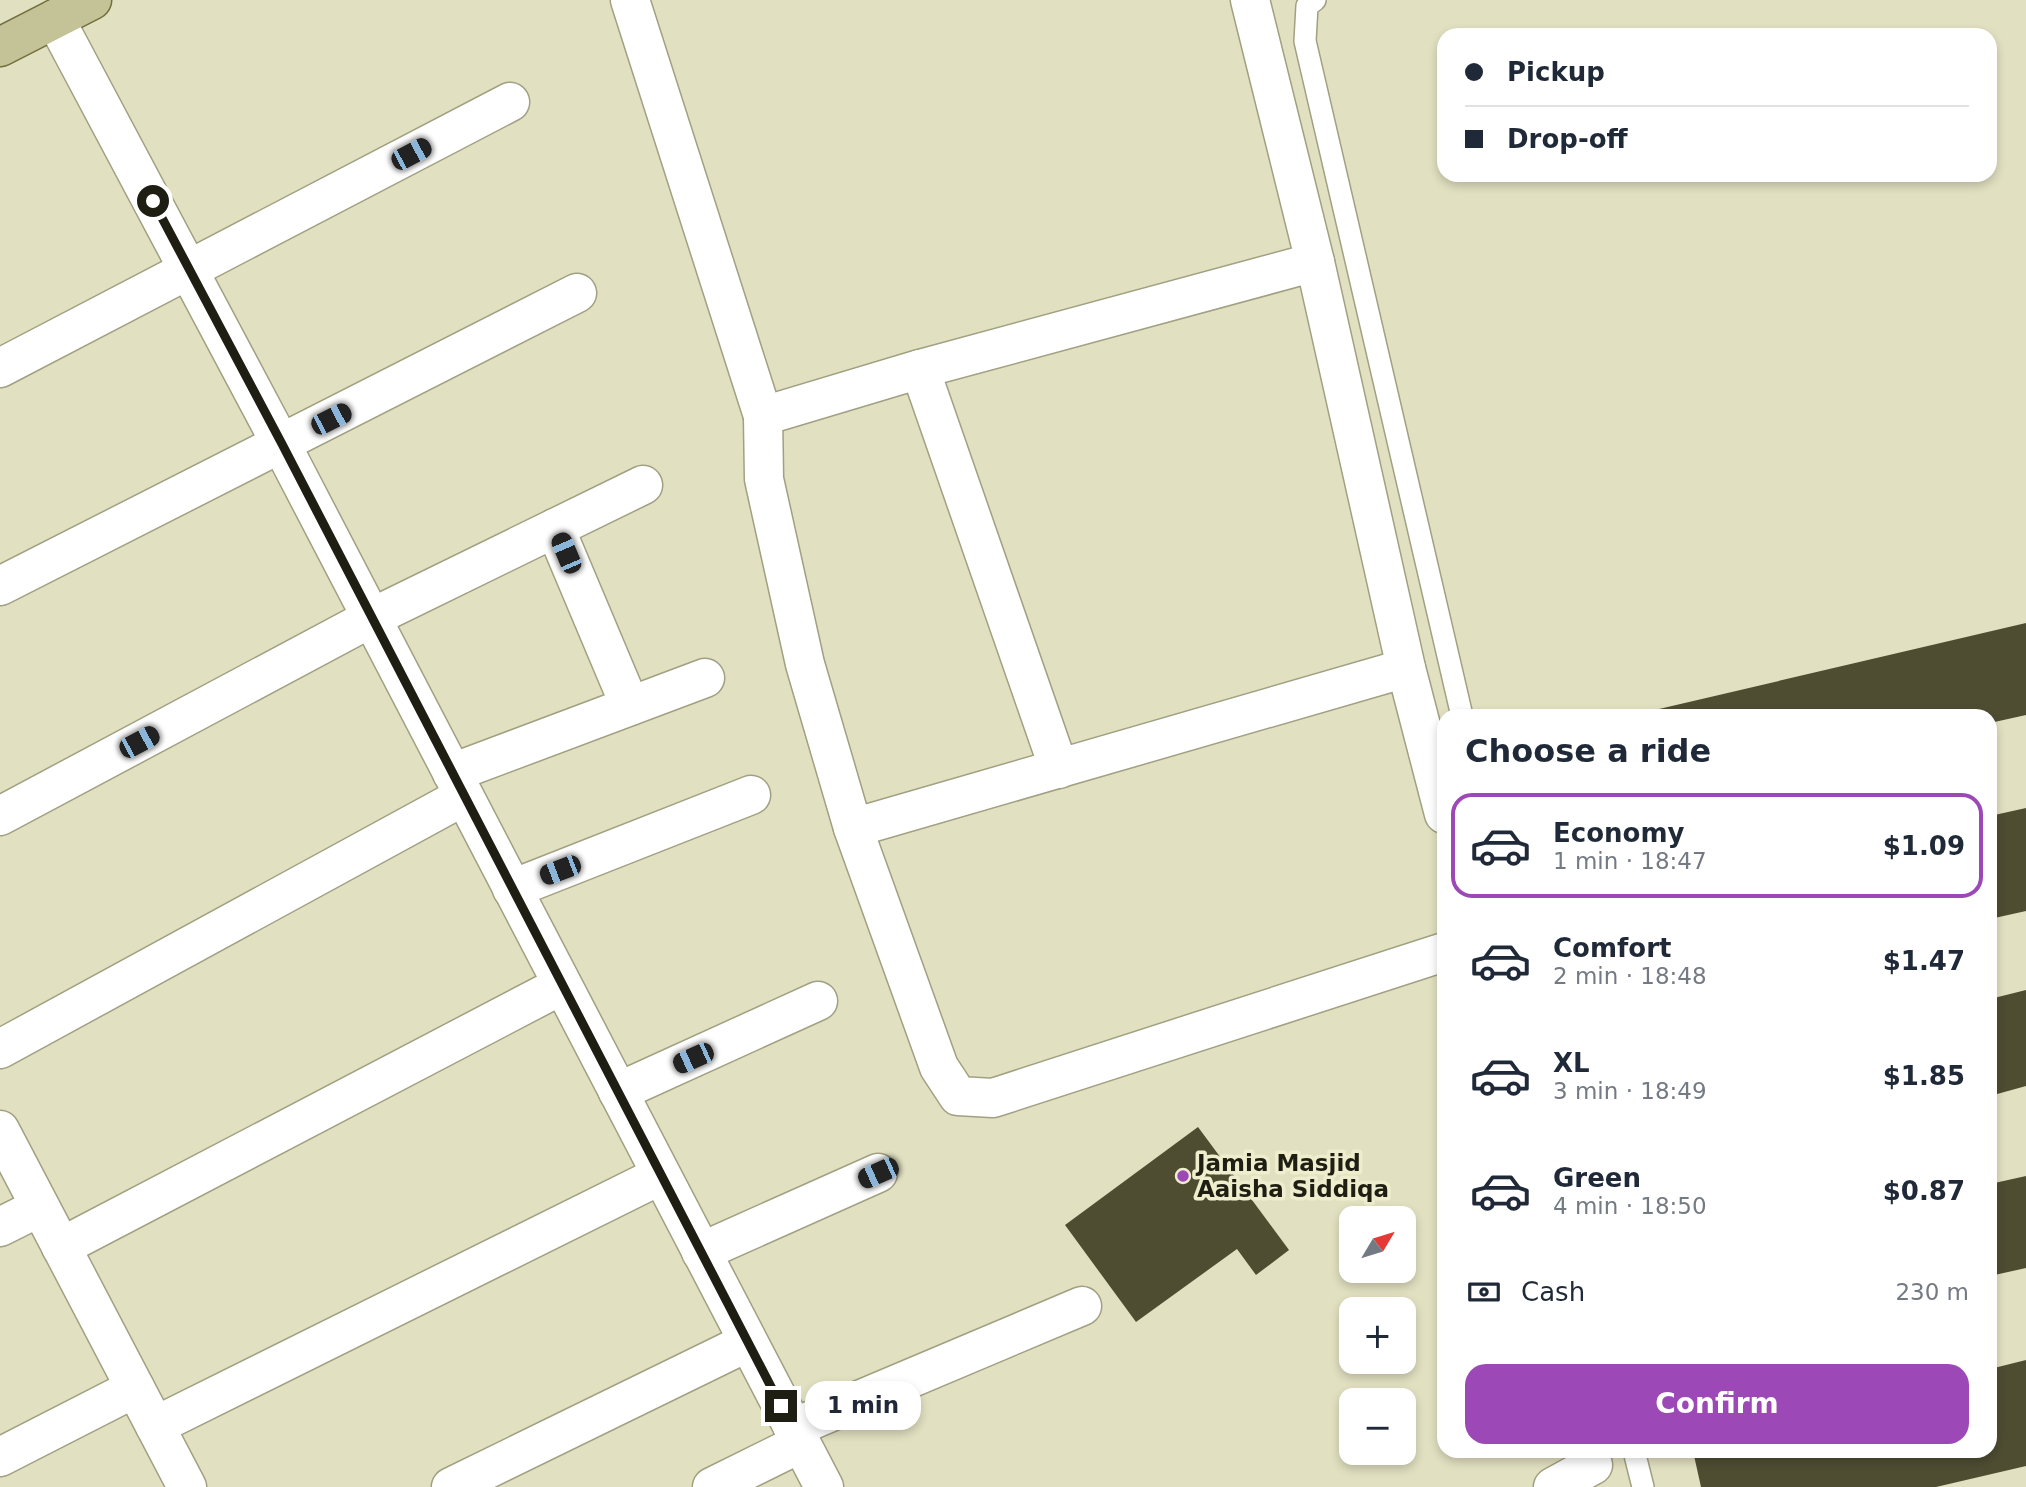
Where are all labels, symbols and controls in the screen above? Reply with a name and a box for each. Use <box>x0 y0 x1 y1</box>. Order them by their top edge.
text: Pickup <box>1507 57 1605 87</box>
text: Drop-off <box>1507 124 1628 154</box>
car <box>388 135 435 173</box>
route start <box>137 185 169 217</box>
car <box>308 400 355 438</box>
car <box>549 530 584 576</box>
car <box>116 723 163 761</box>
text: Choose a ride <box>1465 732 1711 770</box>
icon: car <box>1469 814 1532 877</box>
text: Economy <box>1553 818 1684 848</box>
text: $1.09 <box>1883 831 1965 861</box>
text: 1 min · 18:47 <box>1553 848 1707 874</box>
car <box>537 853 584 887</box>
icon: car <box>1469 929 1532 992</box>
text: Comfort <box>1553 933 1671 963</box>
text: $1.47 <box>1883 946 1965 976</box>
text: 2 min · 18:48 <box>1553 963 1707 989</box>
car <box>670 1040 717 1076</box>
icon: car <box>1469 1044 1532 1107</box>
text: XL <box>1553 1048 1590 1078</box>
text: $1.85 <box>1883 1061 1965 1091</box>
text: 3 min · 18:49 <box>1553 1078 1707 1104</box>
place label: Jamia Masjid Aaisha Siddiqa <box>1195 1150 1389 1202</box>
car <box>855 1155 902 1191</box>
icon: car <box>1469 1159 1532 1222</box>
text: Green <box>1553 1163 1641 1193</box>
marker: Jamia Masjid Aaisha Siddiqa <box>1175 1168 1191 1184</box>
text: $0.87 <box>1883 1176 1965 1206</box>
text: 4 min · 18:50 <box>1553 1193 1707 1219</box>
north arrow <box>1339 1206 1416 1283</box>
map controls <box>1339 1206 1416 1465</box>
icon: cash <box>1465 1273 1503 1311</box>
text: Cash <box>1521 1277 1585 1307</box>
text: 230 m <box>1895 1279 1969 1305</box>
button: + <box>1339 1297 1416 1374</box>
button: Confirm <box>1465 1364 1969 1444</box>
callout: 1 min <box>806 1382 921 1430</box>
button: − <box>1339 1388 1416 1465</box>
route end <box>765 1390 797 1422</box>
text: 1 min <box>827 1392 899 1418</box>

